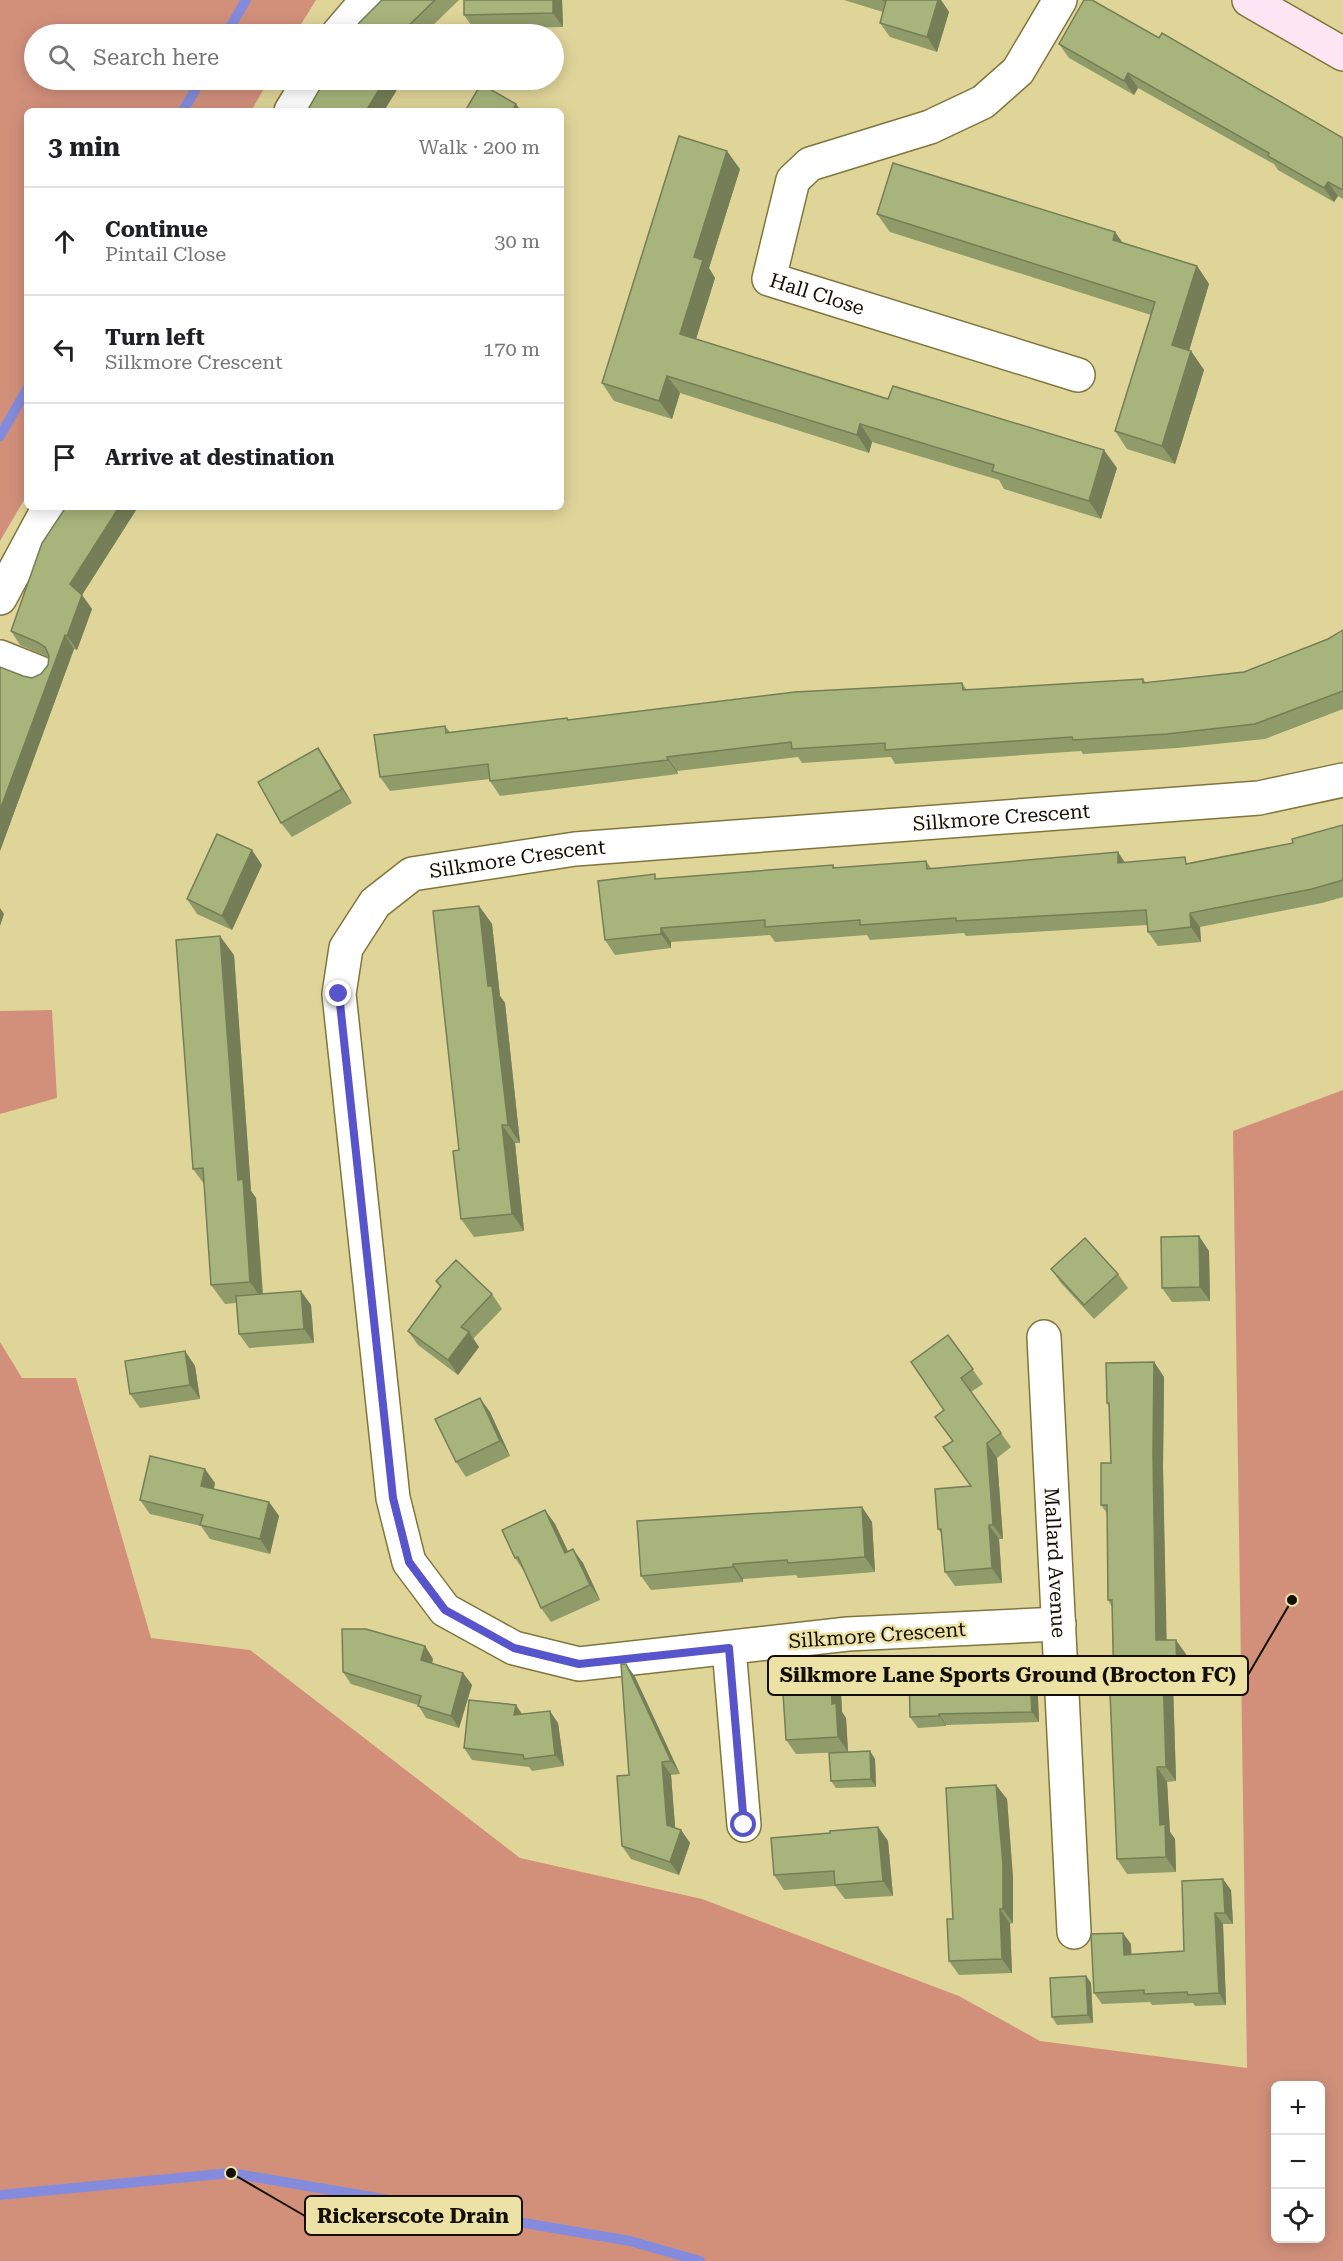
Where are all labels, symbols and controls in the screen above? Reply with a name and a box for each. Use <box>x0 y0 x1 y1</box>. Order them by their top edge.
search box <box>24 24 564 90</box>
icon: search <box>45 41 78 74</box>
text: Search here <box>93 45 219 70</box>
text: 3 min <box>48 132 120 162</box>
text: Walk · 200 m <box>419 135 540 159</box>
text: Continue <box>105 217 208 242</box>
icon: ahead <box>48 225 81 258</box>
text: 30 m <box>494 229 540 253</box>
text: Pintail Close <box>105 242 226 266</box>
street label: Hall Close <box>767 268 867 320</box>
text: Turn left <box>105 325 205 350</box>
icon: left <box>48 333 81 366</box>
text: 170 m <box>483 337 540 361</box>
text: Silkmore Crescent <box>105 350 283 374</box>
icon: arrive <box>48 441 81 474</box>
text: Arrive at destination <box>105 445 334 470</box>
street label: Silkmore Crescent <box>912 799 1091 836</box>
street label: Silkmore Crescent <box>428 835 607 883</box>
route end <box>325 980 351 1006</box>
street label: Mallard Avenue <box>1040 1487 1071 1639</box>
street label: Silkmore Crescent <box>788 1617 967 1653</box>
callout: Silkmore Lane Sports Ground (Brocton FC) <box>768 1656 1248 1695</box>
text: Silkmore Lane Sports Ground (Brocton FC) <box>780 1663 1236 1687</box>
route start <box>730 1811 756 1837</box>
map controls <box>1271 2081 1325 2243</box>
button: + <box>1271 2081 1325 2135</box>
button: − <box>1271 2135 1325 2189</box>
button: locate <box>1271 2189 1325 2243</box>
callout: Rickerscote Drain <box>305 2196 522 2235</box>
text: Rickerscote Drain <box>317 2204 509 2228</box>

